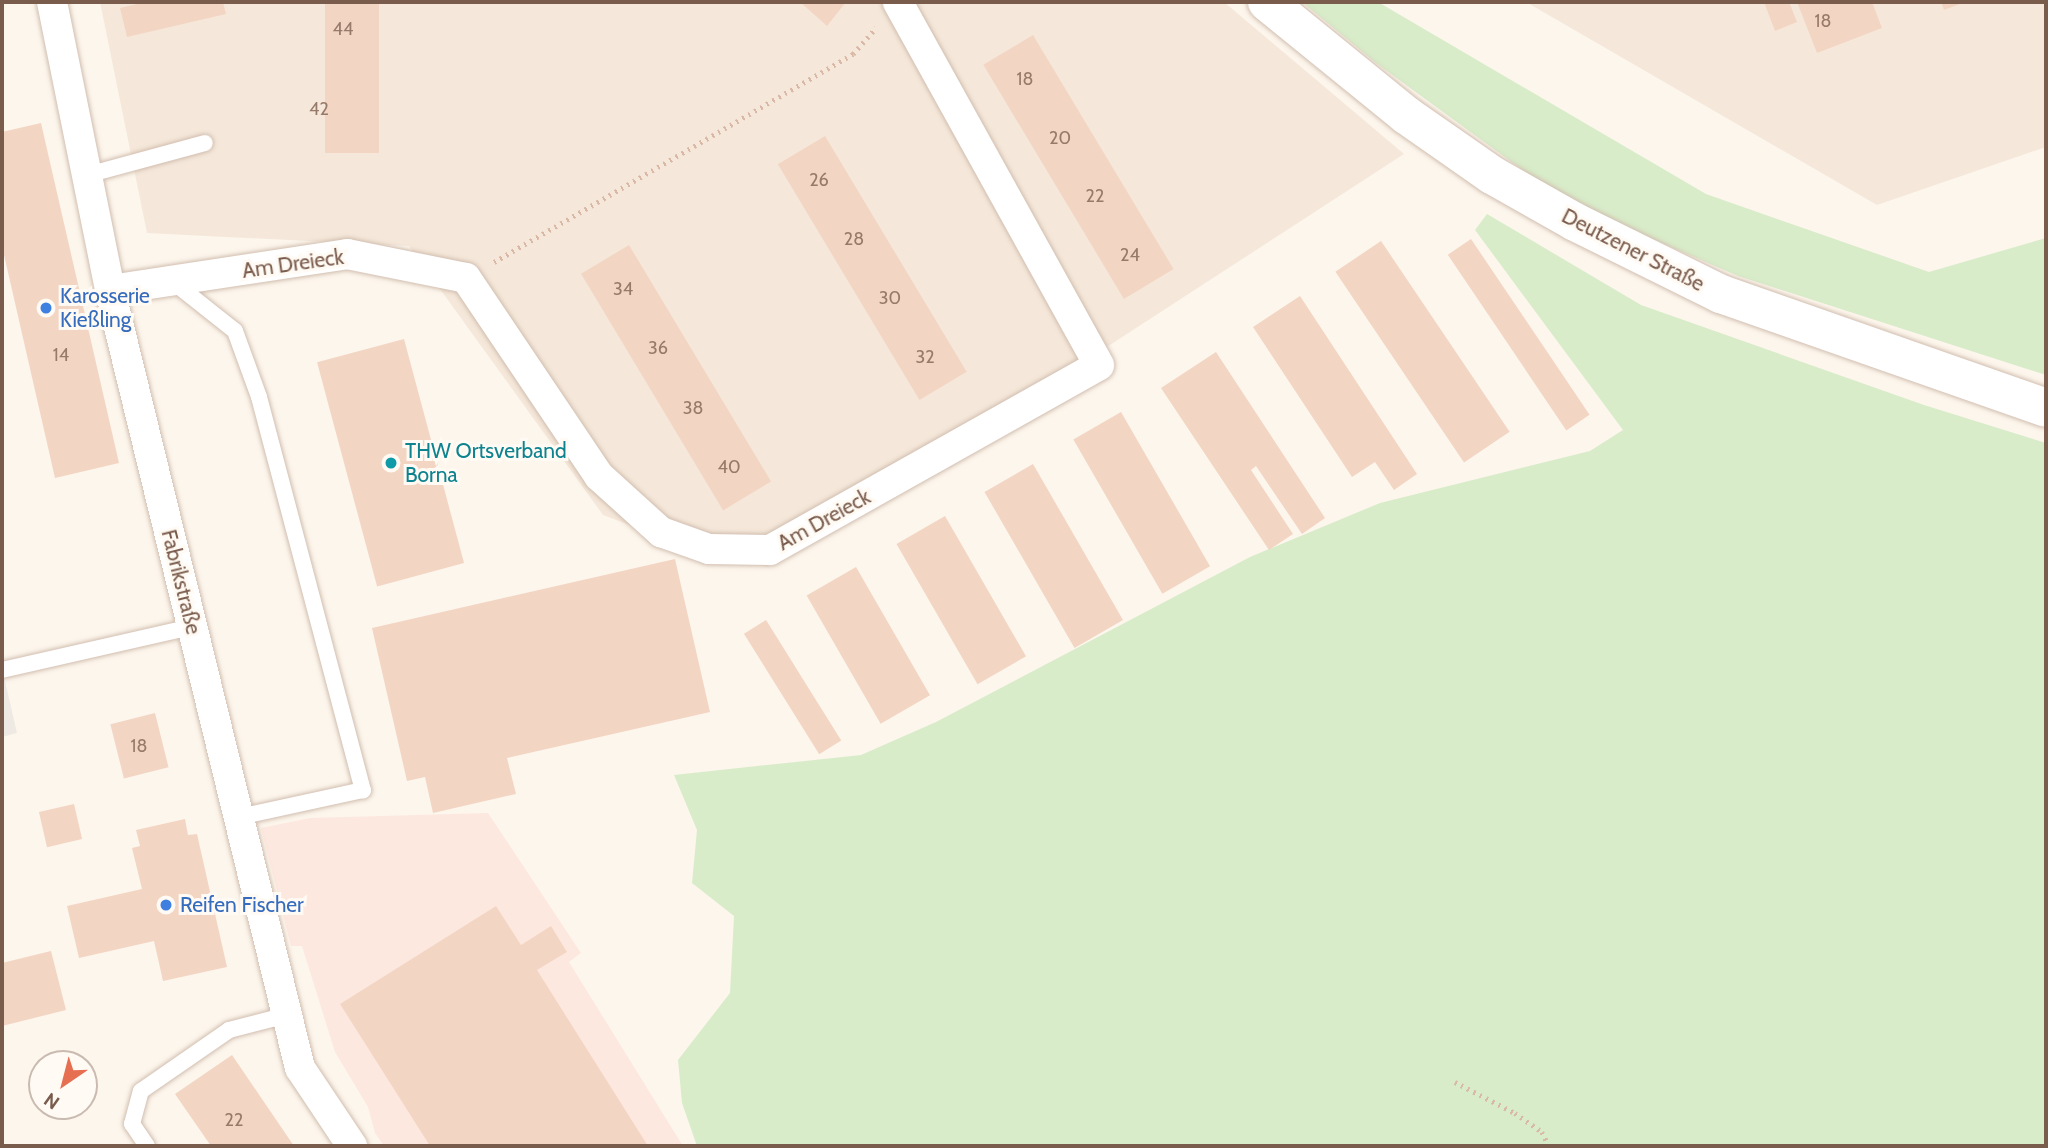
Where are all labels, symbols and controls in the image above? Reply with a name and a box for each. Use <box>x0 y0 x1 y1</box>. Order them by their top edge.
house number: 18 <box>1815 10 1831 32</box>
house number: 44 <box>333 18 353 40</box>
house number: 18 <box>1017 68 1033 90</box>
house number: 42 <box>309 98 329 120</box>
house number: 20 <box>1049 127 1071 149</box>
house number: 26 <box>809 169 829 191</box>
house number: 22 <box>1086 185 1104 207</box>
street label: Deutzener Straße <box>1558 203 1708 297</box>
house number: 28 <box>844 228 864 250</box>
street label: Am Dreieck <box>241 244 345 284</box>
house number: 24 <box>1120 244 1140 266</box>
house number: 34 <box>613 278 633 300</box>
place label: Karosserie Kießling <box>60 283 150 333</box>
house number: 30 <box>879 287 901 309</box>
marker: Karosserie Kießling <box>38 300 54 316</box>
house number: 36 <box>648 337 668 359</box>
house number: 14 <box>53 344 69 366</box>
house number: 32 <box>915 346 935 368</box>
house number: 38 <box>683 397 703 419</box>
place label: THW Ortsverband Borna <box>405 438 567 488</box>
marker: THW Ortsverband Borna <box>383 455 399 471</box>
house number: 40 <box>718 456 740 478</box>
street label: Am Dreieck <box>773 484 875 556</box>
street label: Fabrikstraße <box>156 527 206 637</box>
house number: 18 <box>131 735 147 757</box>
place label: Reifen Fischer <box>180 892 304 918</box>
marker: Reifen Fischer <box>158 897 174 913</box>
north arrow <box>28 1050 98 1120</box>
text: N <box>40 1088 64 1114</box>
house number: 22 <box>225 1109 243 1131</box>

